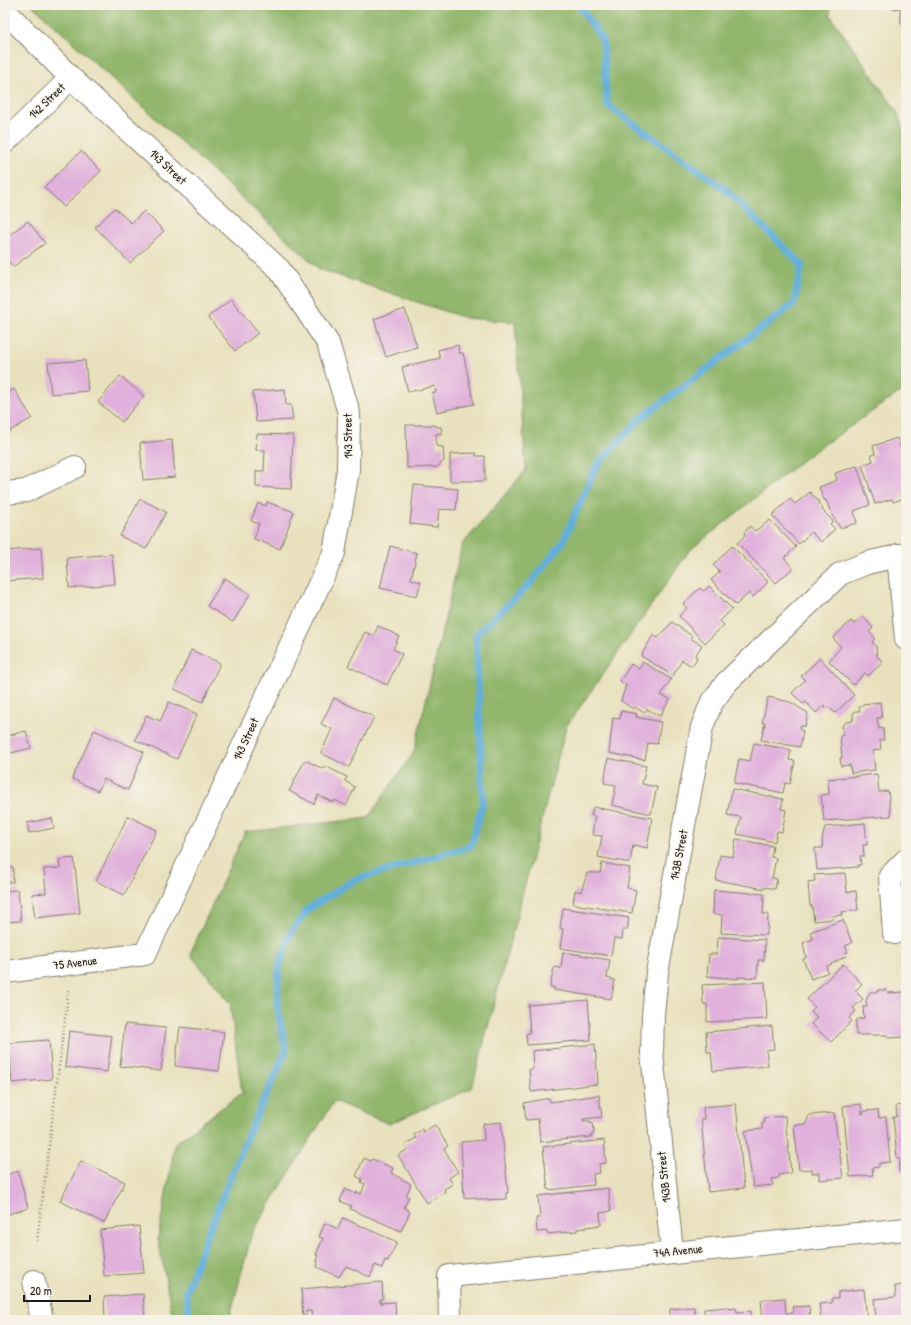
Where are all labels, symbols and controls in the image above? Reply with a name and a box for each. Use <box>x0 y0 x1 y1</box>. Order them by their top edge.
street label: 142 Street <box>25 78 69 122</box>
street label: 143 Street <box>146 145 191 189</box>
street label: 143 Street <box>339 413 356 459</box>
street label: 143 Street <box>228 714 263 763</box>
street label: 143B Street <box>665 827 692 882</box>
street label: 75 Avenue <box>52 951 98 974</box>
street label: 143B Street <box>652 1150 675 1203</box>
street label: 74A Avenue <box>652 1239 704 1262</box>
scale bar <box>24 1277 90 1303</box>
text: 20 m <box>30 1282 52 1299</box>

